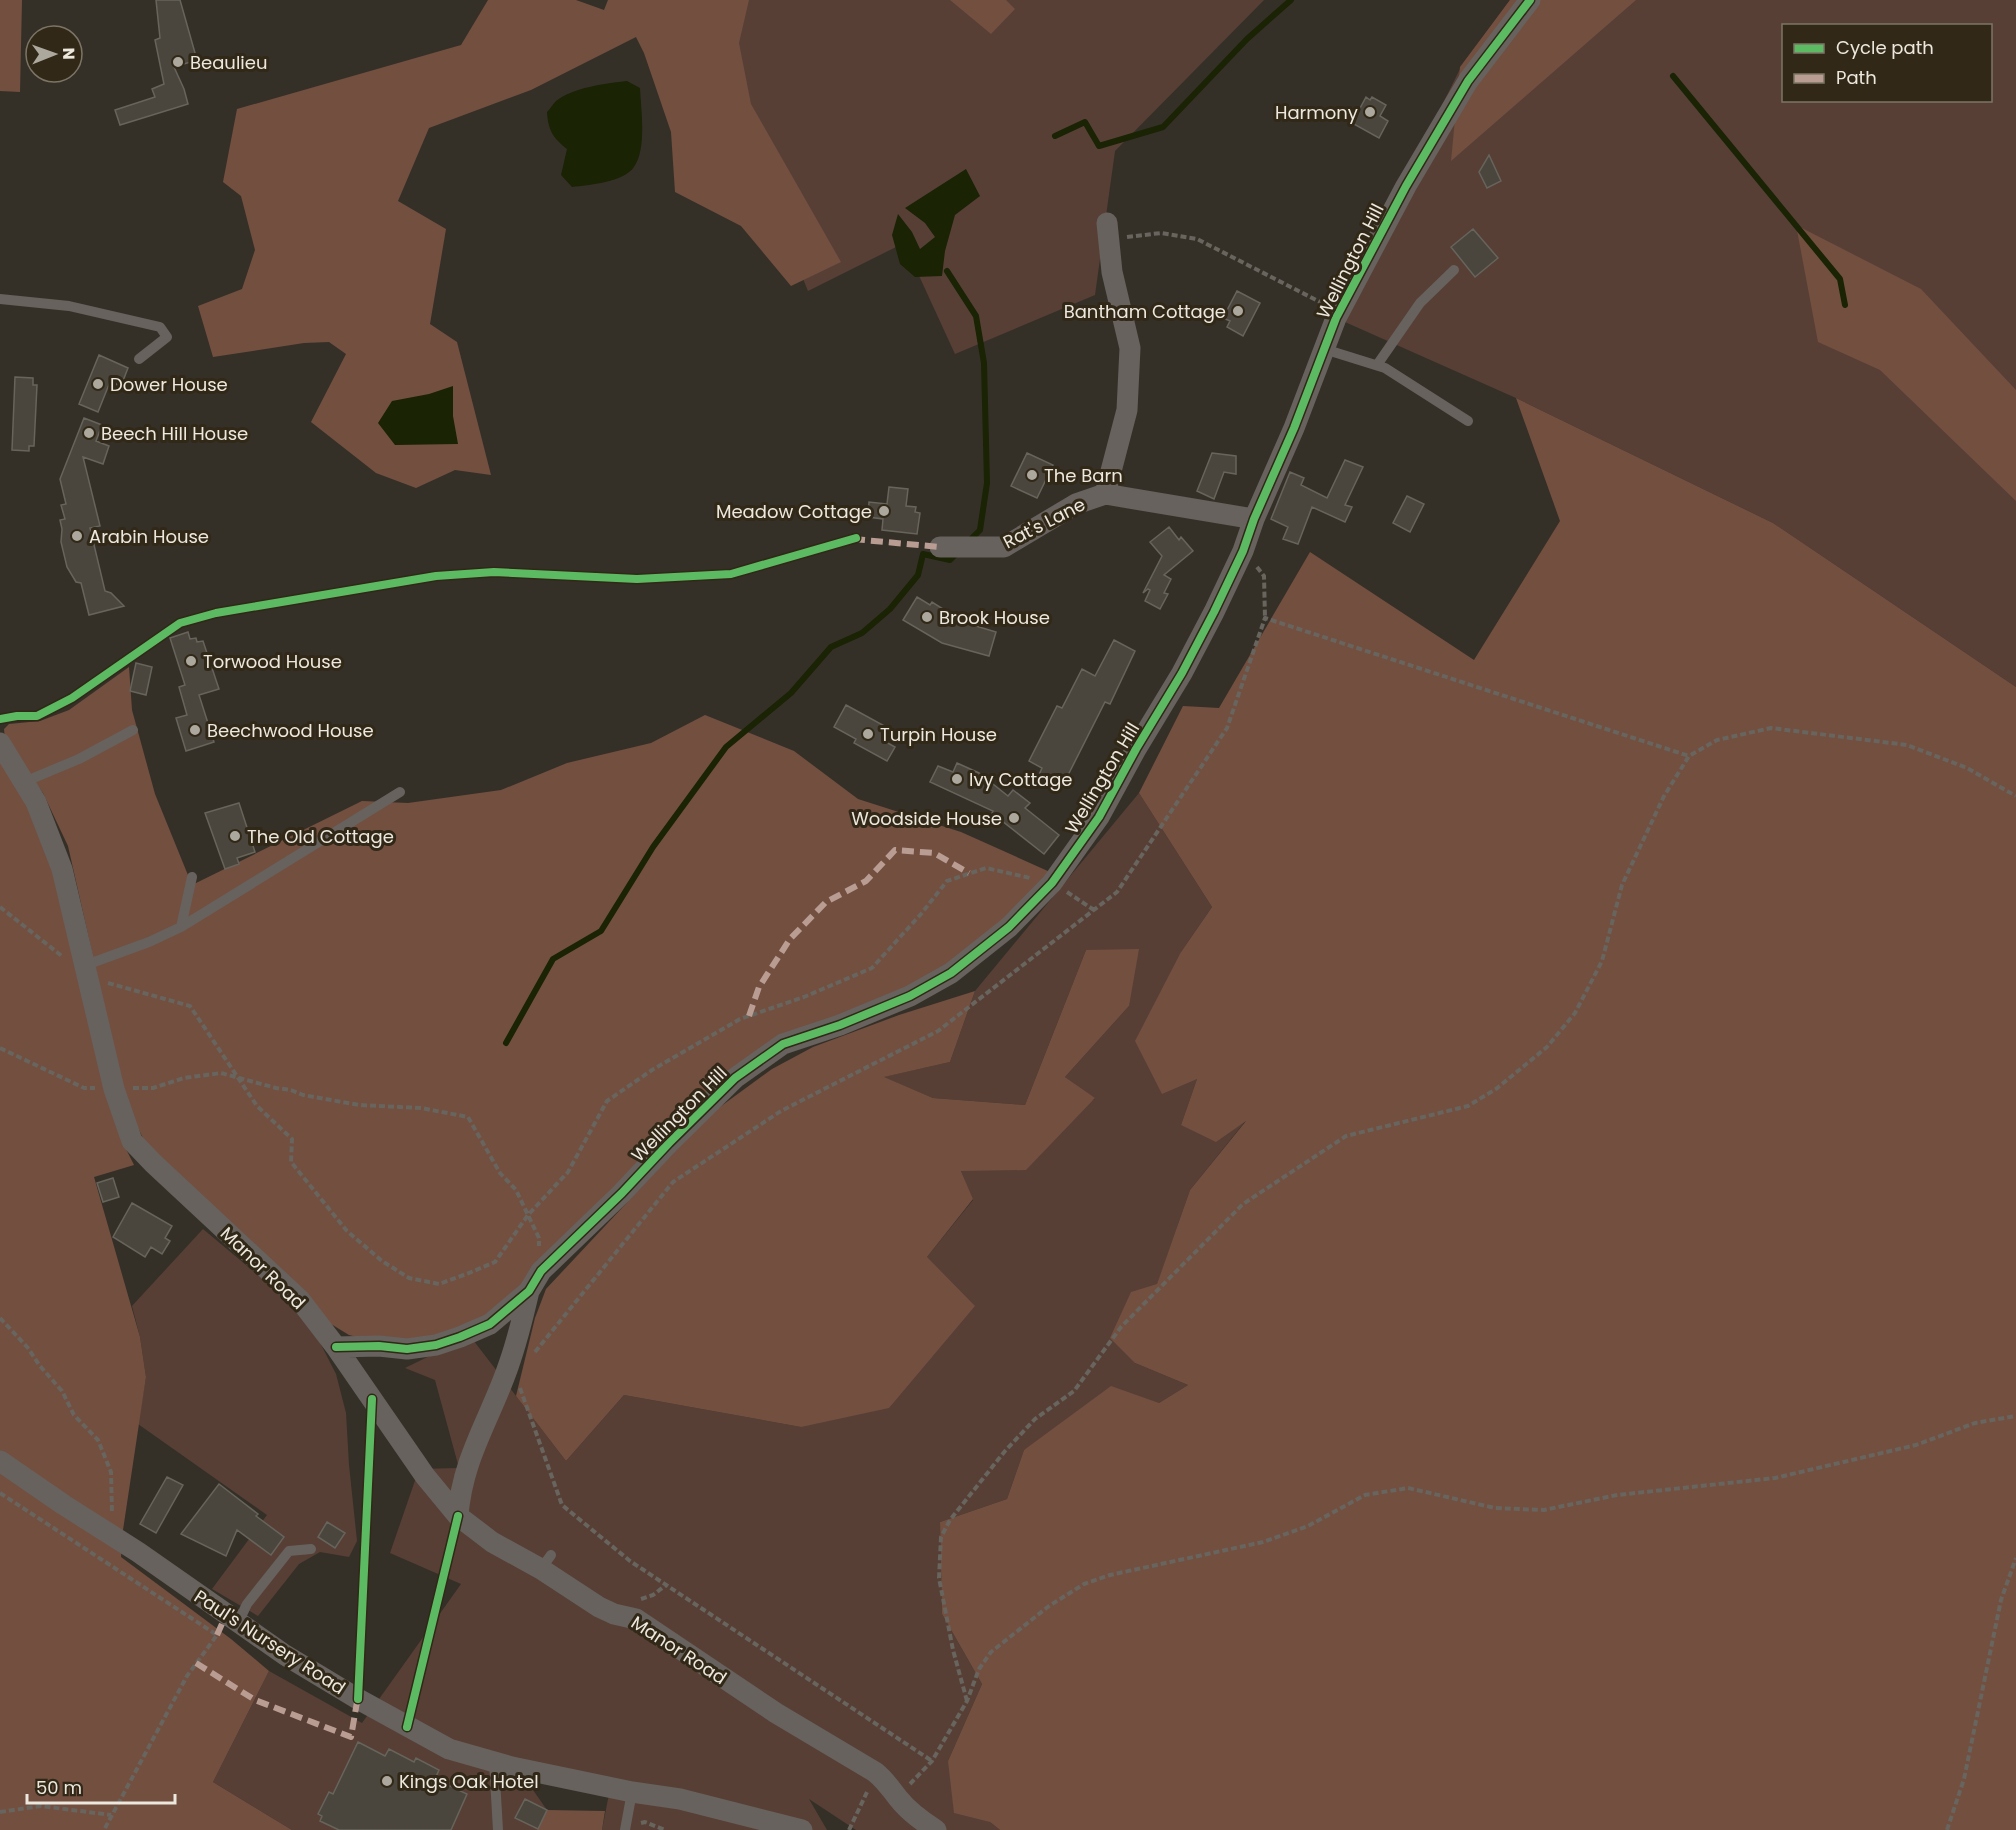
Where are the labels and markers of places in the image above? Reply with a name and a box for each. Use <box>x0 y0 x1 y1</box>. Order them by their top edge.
place label: Beaulieu <box>190 50 267 75</box>
marker: Beaulieu <box>171 55 185 69</box>
place label: Harmony <box>1275 100 1358 125</box>
marker: Harmony <box>1363 105 1377 119</box>
place label: Bantham Cottage <box>1064 299 1226 324</box>
marker: Bantham Cottage <box>1231 304 1245 318</box>
place label: Dower House <box>110 372 228 397</box>
marker: Dower House <box>91 377 105 391</box>
place label: Beech Hill House <box>101 421 248 446</box>
marker: Beech Hill House <box>82 426 96 440</box>
place label: The Barn <box>1044 463 1123 488</box>
marker: The Barn <box>1025 468 1039 482</box>
place label: Meadow Cottage <box>716 499 872 524</box>
marker: Meadow Cottage <box>877 504 891 518</box>
place label: Arabin House <box>89 524 209 549</box>
marker: Arabin House <box>70 529 84 543</box>
place label: Brook House <box>939 605 1050 630</box>
marker: Brook House <box>920 610 934 624</box>
place label: Torwood House <box>203 649 342 674</box>
marker: Torwood House <box>184 654 198 668</box>
place label: Beechwood House <box>207 718 374 743</box>
place label: Turpin House <box>880 722 997 747</box>
marker: Beechwood House <box>188 723 202 737</box>
marker: Turpin House <box>861 727 875 741</box>
place label: Ivy Cottage <box>969 767 1072 792</box>
marker: Ivy Cottage <box>950 772 964 786</box>
place label: Woodside House <box>851 806 1002 831</box>
marker: Woodside House <box>1007 811 1021 825</box>
place label: The Old Cottage <box>247 824 394 849</box>
marker: The Old Cottage <box>228 829 242 843</box>
place label: Kings Oak Hotel <box>399 1769 539 1794</box>
marker: Kings Oak Hotel <box>380 1774 394 1788</box>

